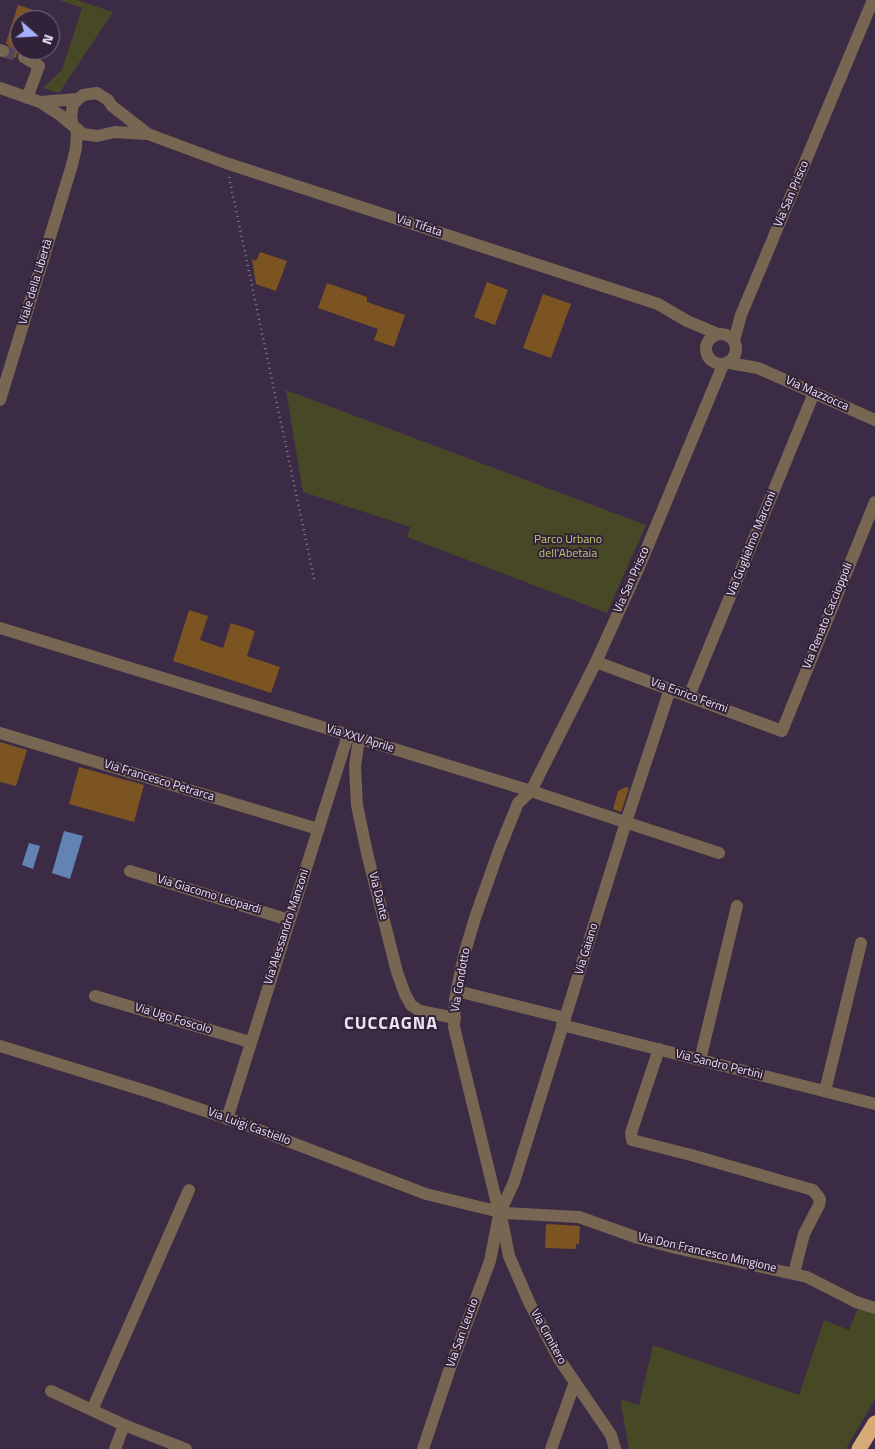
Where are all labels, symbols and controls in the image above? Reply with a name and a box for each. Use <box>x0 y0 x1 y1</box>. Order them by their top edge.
north arrow <box>10 10 60 60</box>
text: N <box>37 32 60 48</box>
street label: Via San Prisco <box>772 159 812 229</box>
street label: Via Tifata <box>394 212 444 240</box>
street label: Viale della Libertà <box>16 237 56 327</box>
street label: Via Mazzocca <box>783 374 851 414</box>
street label: Via Guglielmo Marconi <box>724 489 780 599</box>
park label: Parco Urbano dell'Abetaia <box>534 533 602 561</box>
street label: Via San Prisco <box>611 545 653 615</box>
street label: Via Renato Caccioppoli <box>800 561 856 671</box>
street label: Via Enrico Fermi <box>648 675 730 717</box>
street label: Via XXV Aprile <box>324 722 396 756</box>
street label: Via Francesco Petrarca <box>102 757 216 805</box>
street label: Via Alessandro Manzoni <box>262 867 312 987</box>
street label: Via Dante <box>365 871 391 921</box>
street label: Via Giacomo Leopardi <box>155 872 263 918</box>
street label: Via Gaiano <box>572 922 602 976</box>
street label: Via Condotto <box>448 947 474 1013</box>
street label: Via Ugo Foscolo <box>133 1000 213 1038</box>
district label: CUCCAGNA <box>343 1014 439 1036</box>
street label: Via Sandro Pertini <box>674 1047 764 1083</box>
street label: Via Luigi Castiello <box>206 1105 292 1149</box>
street label: Via Don Francesco Mingione <box>636 1230 778 1276</box>
street label: Via San Leucio <box>444 1297 482 1369</box>
street label: Via Cimitero <box>527 1307 569 1367</box>

